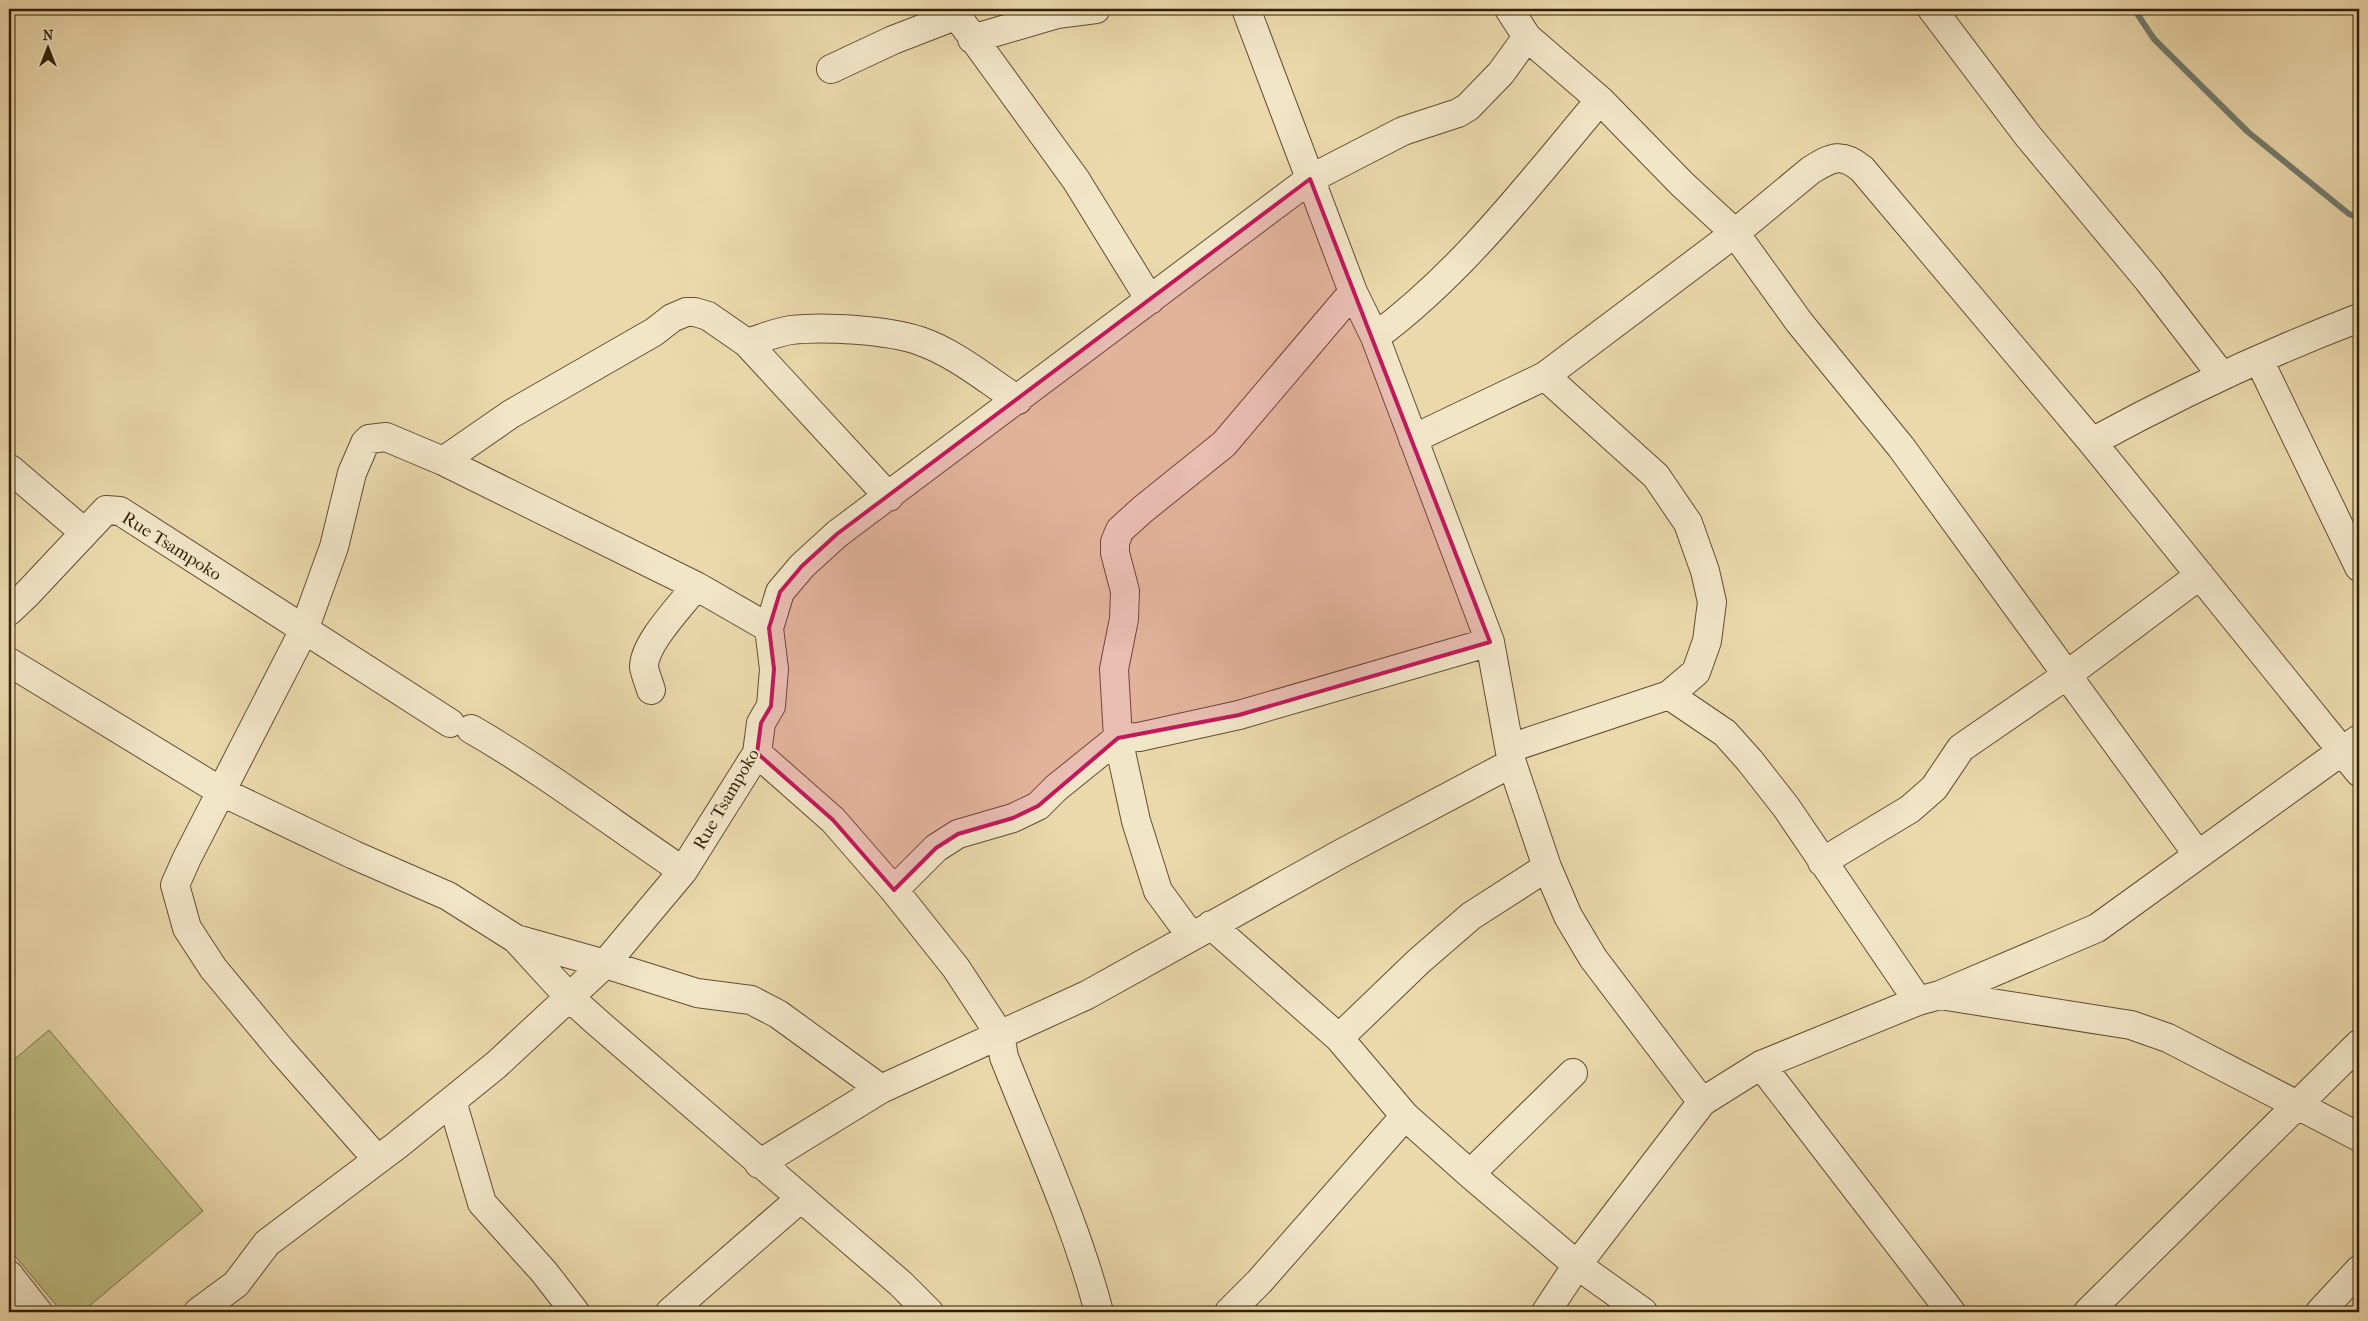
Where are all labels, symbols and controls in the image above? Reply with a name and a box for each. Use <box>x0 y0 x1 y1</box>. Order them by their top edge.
north arrow <box>22 22 72 72</box>
text: N <box>43 27 54 44</box>
street label: Rue Tsampoko <box>118 508 225 585</box>
street label: Rue Tsampoko <box>689 745 764 853</box>

